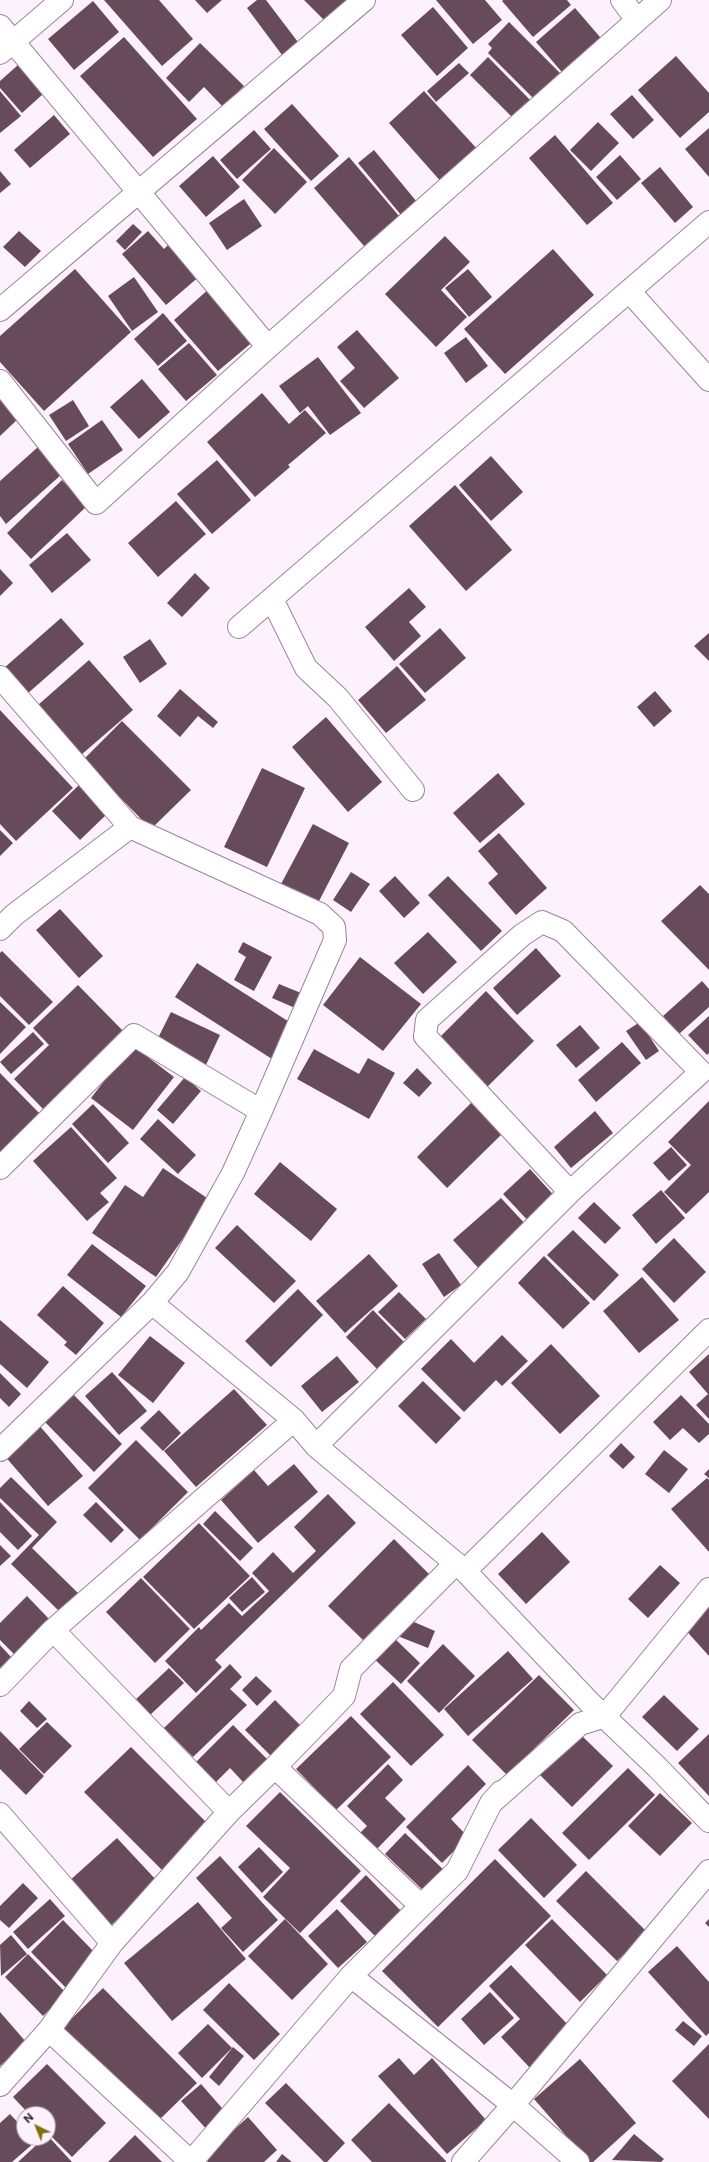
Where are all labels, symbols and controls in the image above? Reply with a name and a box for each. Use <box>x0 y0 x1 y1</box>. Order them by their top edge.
north arrow <box>16 2106 56 2146</box>
text: N <box>21 2110 36 2126</box>

